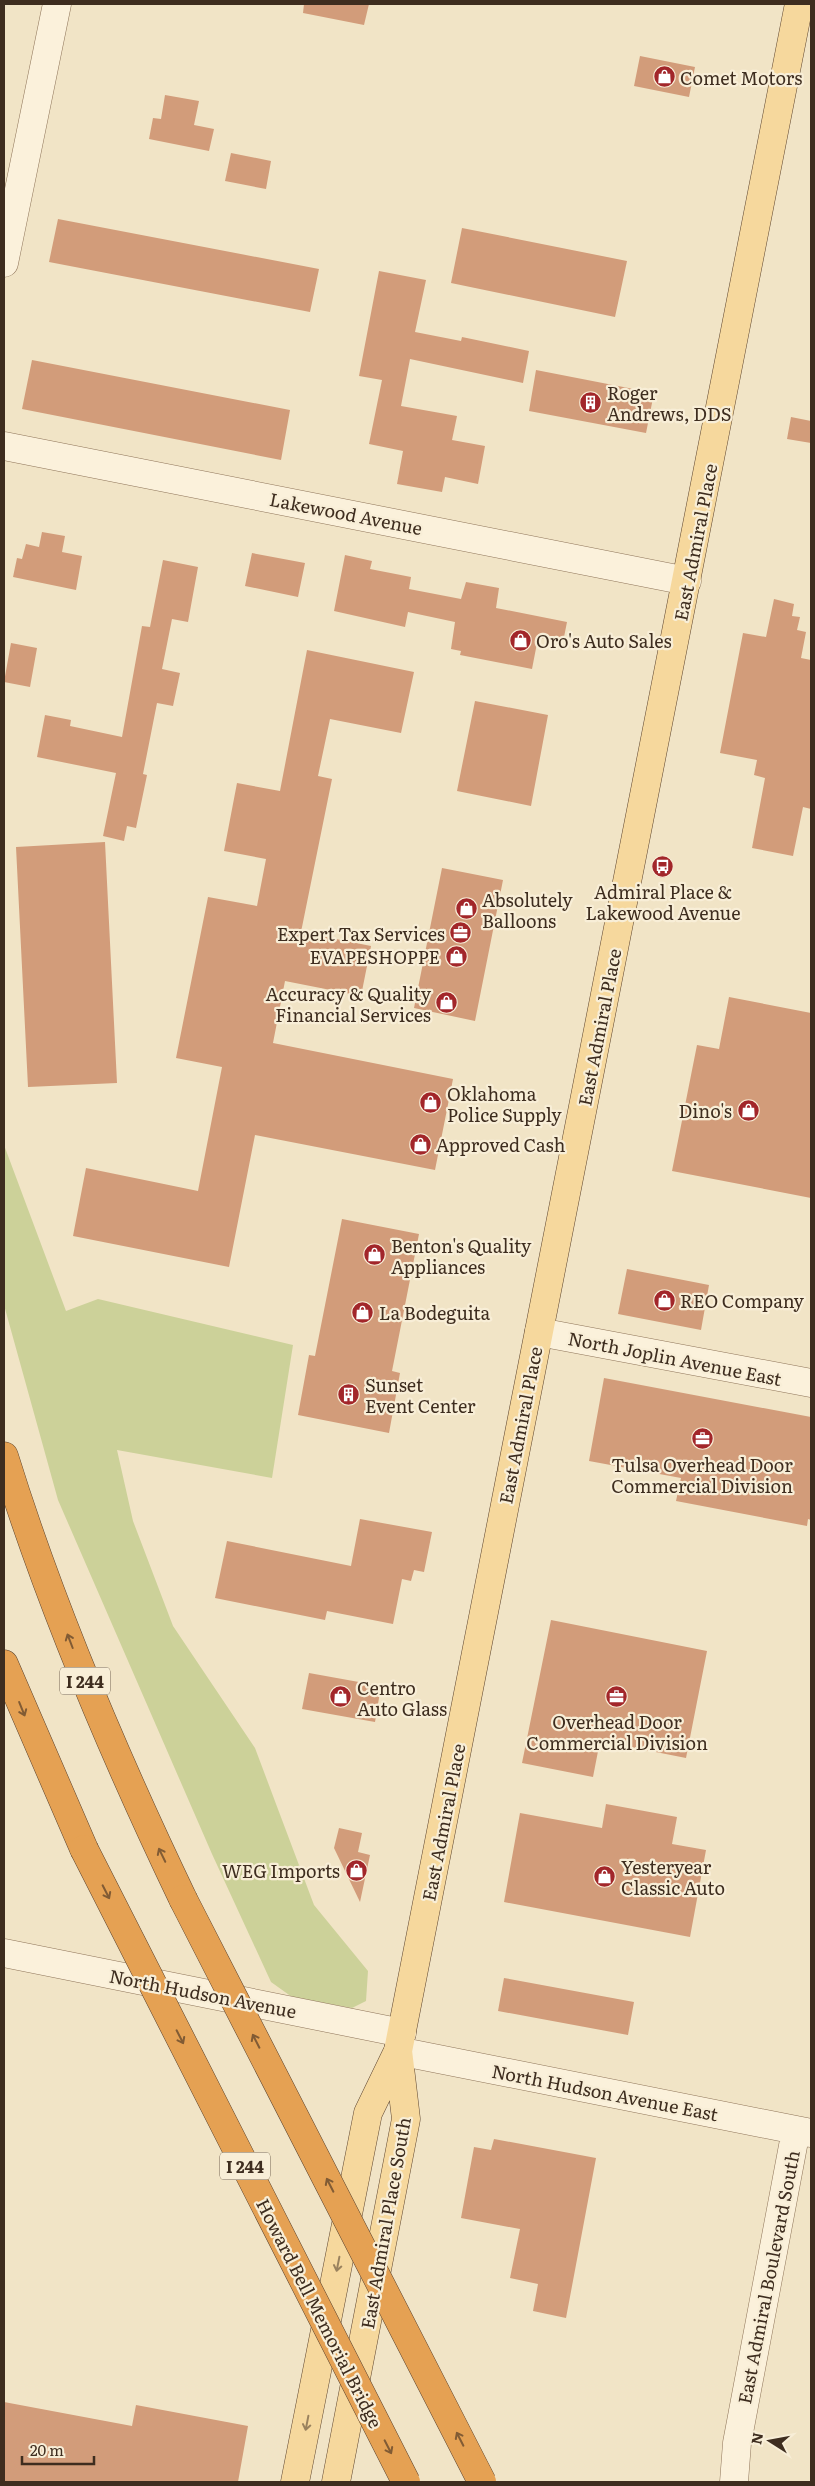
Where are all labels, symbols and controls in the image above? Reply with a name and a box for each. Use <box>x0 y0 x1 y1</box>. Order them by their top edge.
place label: Comet Motors <box>680 64 802 91</box>
shop icon: Comet Motors <box>652 65 676 89</box>
place label: Roger Andrews, DDS <box>607 379 731 427</box>
building icon: Roger Andrews, DDS <box>579 390 603 414</box>
street label: East Admiral Place <box>666 461 724 623</box>
street label: Lakewood Avenue <box>267 485 425 541</box>
place label: Oro's Auto Sales <box>536 627 672 654</box>
shop icon: Oro's Auto Sales <box>508 628 532 652</box>
bus stop icon: Admiral Place & Lakewood Avenue <box>651 854 675 878</box>
place label: Admiral Place & Lakewood Avenue <box>585 878 741 926</box>
place label: Absolutely Balloons <box>482 886 573 934</box>
shop icon: Absolutely Balloons <box>454 897 478 921</box>
place label: Expert Tax Services <box>277 920 445 947</box>
office icon: Expert Tax Services <box>449 921 473 945</box>
place label: EVAPESHOPPE <box>309 943 440 970</box>
shop icon: EVAPESHOPPE <box>444 944 468 968</box>
street label: East Admiral Place <box>570 946 628 1108</box>
place label: Accuracy & Quality Financial Services <box>265 980 432 1028</box>
shop icon: Accuracy & Quality Financial Services <box>435 991 459 1015</box>
place label: Oklahoma Police Supply <box>447 1080 562 1128</box>
shop icon: Oklahoma Police Supply <box>419 1091 443 1115</box>
place label: Dino's <box>679 1097 732 1124</box>
shop icon: Dino's <box>736 1098 760 1122</box>
place label: Approved Cash <box>436 1131 566 1158</box>
shop icon: Approved Cash <box>408 1132 432 1156</box>
place label: Benton's Quality Appliances <box>391 1232 532 1280</box>
shop icon: Benton's Quality Appliances <box>363 1243 387 1267</box>
place label: REO Company <box>680 1287 805 1314</box>
shop icon: REO Company <box>652 1288 676 1312</box>
place label: La Bodeguita <box>379 1299 490 1326</box>
shop icon: La Bodeguita <box>351 1300 375 1324</box>
street label: North Joplin Avenue East <box>566 1324 785 1392</box>
street label: East Admiral Place <box>491 1344 549 1506</box>
place label: Sunset Event Center <box>365 1371 476 1419</box>
building icon: Sunset Event Center <box>337 1382 361 1406</box>
office icon: Tulsa Overhead Door Commercial Division <box>690 1427 714 1451</box>
place label: Tulsa Overhead Door Commercial Division <box>611 1451 793 1499</box>
one-way arrow <box>65 1634 74 1649</box>
road number: I 244 <box>60 1668 110 1694</box>
place label: Centro Auto Glass <box>357 1674 447 1722</box>
office icon: Overhead Door Commercial Division <box>605 1684 629 1708</box>
shop icon: Centro Auto Glass <box>329 1685 353 1709</box>
one-way arrow <box>18 1701 27 1716</box>
place label: Overhead Door Commercial Division <box>526 1708 708 1756</box>
street label: East Admiral Place <box>414 1741 472 1903</box>
one-way arrow <box>157 1847 167 1862</box>
place label: Yesteryear Classic Auto <box>621 1853 725 1901</box>
place label: WEG Imports <box>222 1857 340 1884</box>
shop icon: WEG Imports <box>344 1858 368 1882</box>
shop icon: Yesteryear Classic Auto <box>593 1864 617 1888</box>
one-way arrow <box>101 1885 111 1900</box>
street label: North Hudson Avenue <box>107 1962 299 2024</box>
one-way arrow <box>176 2029 185 2044</box>
one-way arrow <box>251 2033 261 2048</box>
street label: North Hudson Avenue East <box>490 2057 721 2127</box>
street label: East Admiral Place South <box>353 2115 417 2331</box>
street label: East Admiral Boulevard South <box>730 2148 806 2406</box>
road number: I 244 <box>220 2152 270 2180</box>
one-way arrow <box>325 2178 334 2193</box>
street label: Howard Bell Memorial Bridge <box>250 2193 390 2433</box>
one-way arrow <box>333 2255 342 2271</box>
one-way arrow <box>301 2415 311 2431</box>
north arrow <box>745 2416 795 2466</box>
text: N <box>745 2430 767 2446</box>
one-way arrow <box>455 2432 464 2447</box>
scale bar <box>22 2434 95 2466</box>
text: 20 m <box>30 2438 64 2461</box>
one-way arrow <box>384 2439 393 2454</box>

